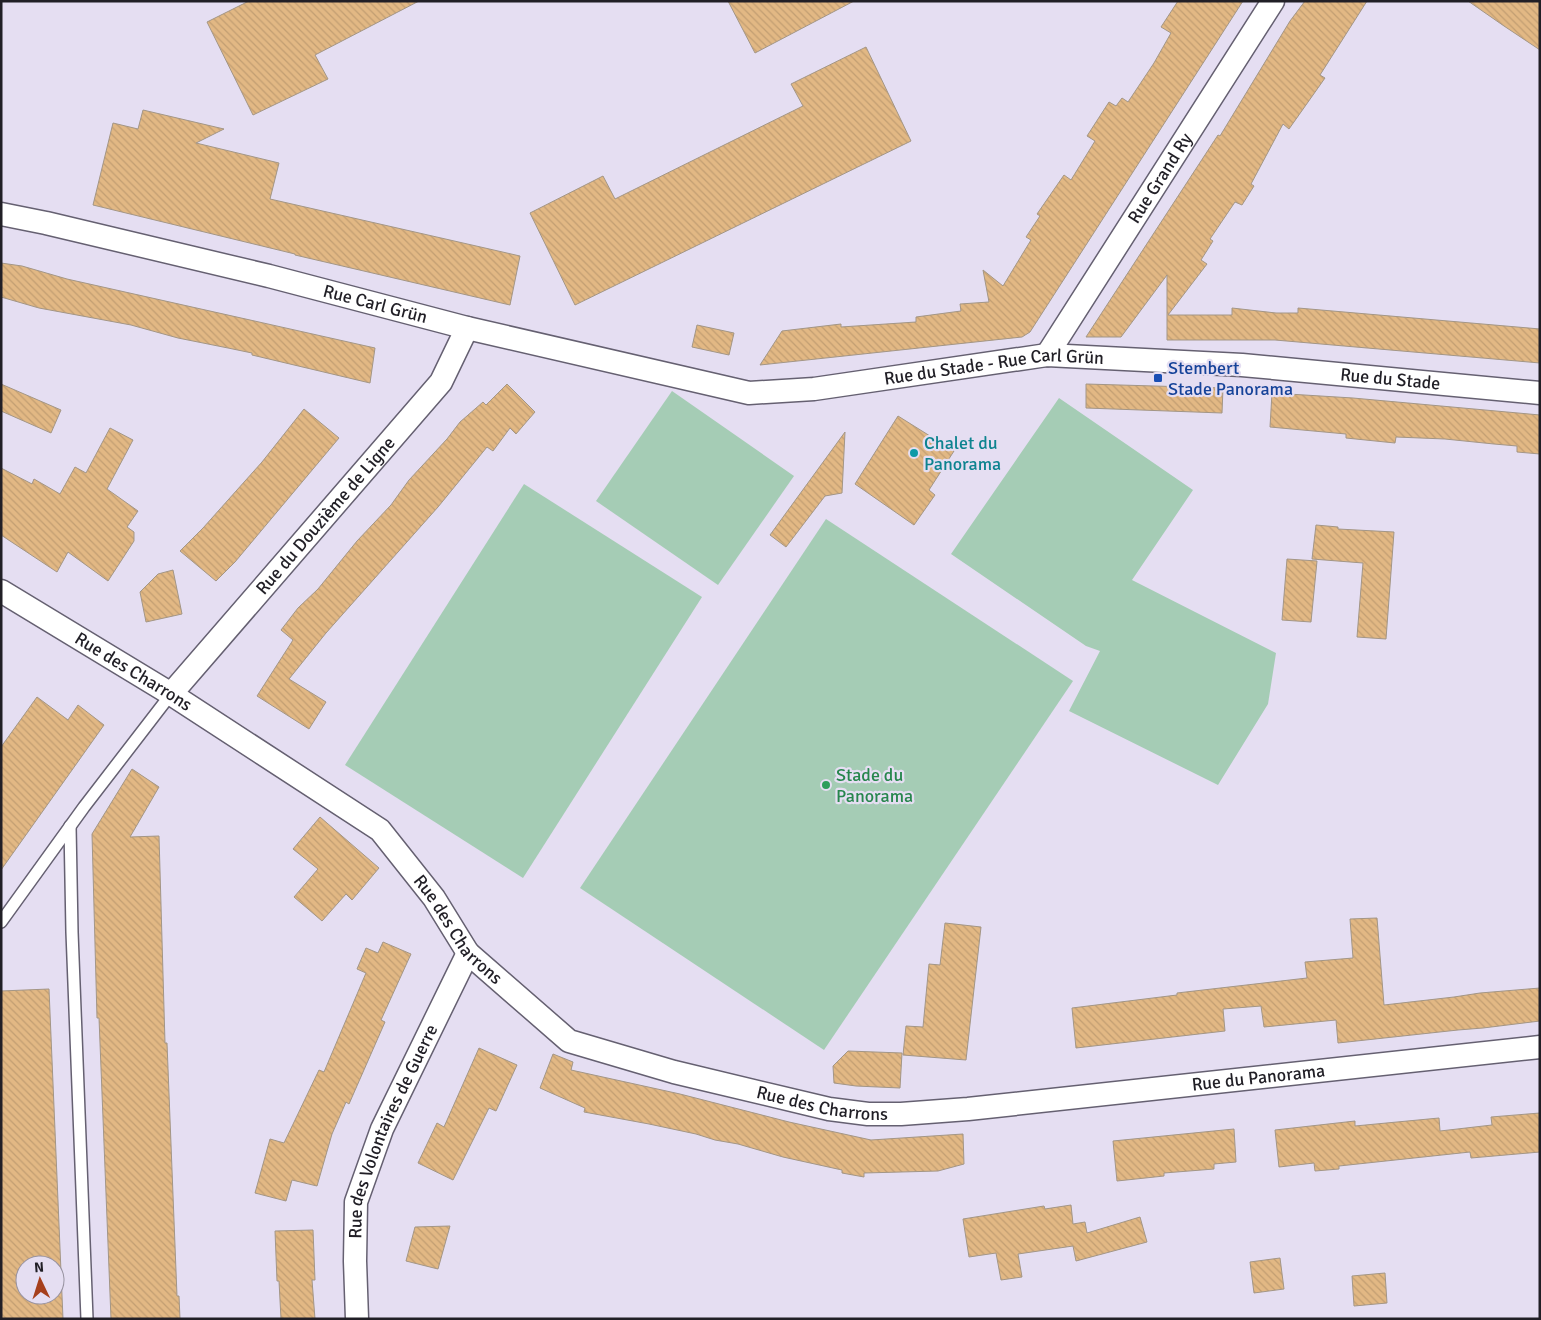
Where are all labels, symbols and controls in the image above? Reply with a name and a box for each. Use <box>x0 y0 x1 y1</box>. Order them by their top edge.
street label: Rue Grand Ry <box>1123 128 1197 227</box>
street label: Rue Carl Grün <box>321 280 430 328</box>
street label: Rue du Stade - Rue Carl Grün <box>882 344 1105 390</box>
place label: Stembert Stade Panorama <box>1168 357 1293 400</box>
street label: Rue du Stade <box>1339 363 1441 395</box>
marker: Stembert Stade Panorama <box>1152 372 1164 384</box>
street label: Rue du Douzième de Ligne <box>251 432 400 599</box>
place label: Chalet du Panorama <box>924 432 1001 475</box>
marker: Chalet du Panorama <box>908 447 920 459</box>
street label: Rue des Charrons <box>71 627 196 716</box>
place label: Stade du Panorama <box>836 764 913 807</box>
marker: Stade du Panorama <box>820 779 832 791</box>
street label: Rue des Charrons <box>409 870 507 989</box>
street label: Rue des Volontaires de Guerre <box>344 1021 442 1239</box>
street label: Rue du Panorama <box>1191 1059 1326 1096</box>
street label: Rue des Charrons <box>754 1081 888 1125</box>
north arrow <box>15 1255 65 1305</box>
text: N <box>34 1259 45 1276</box>

